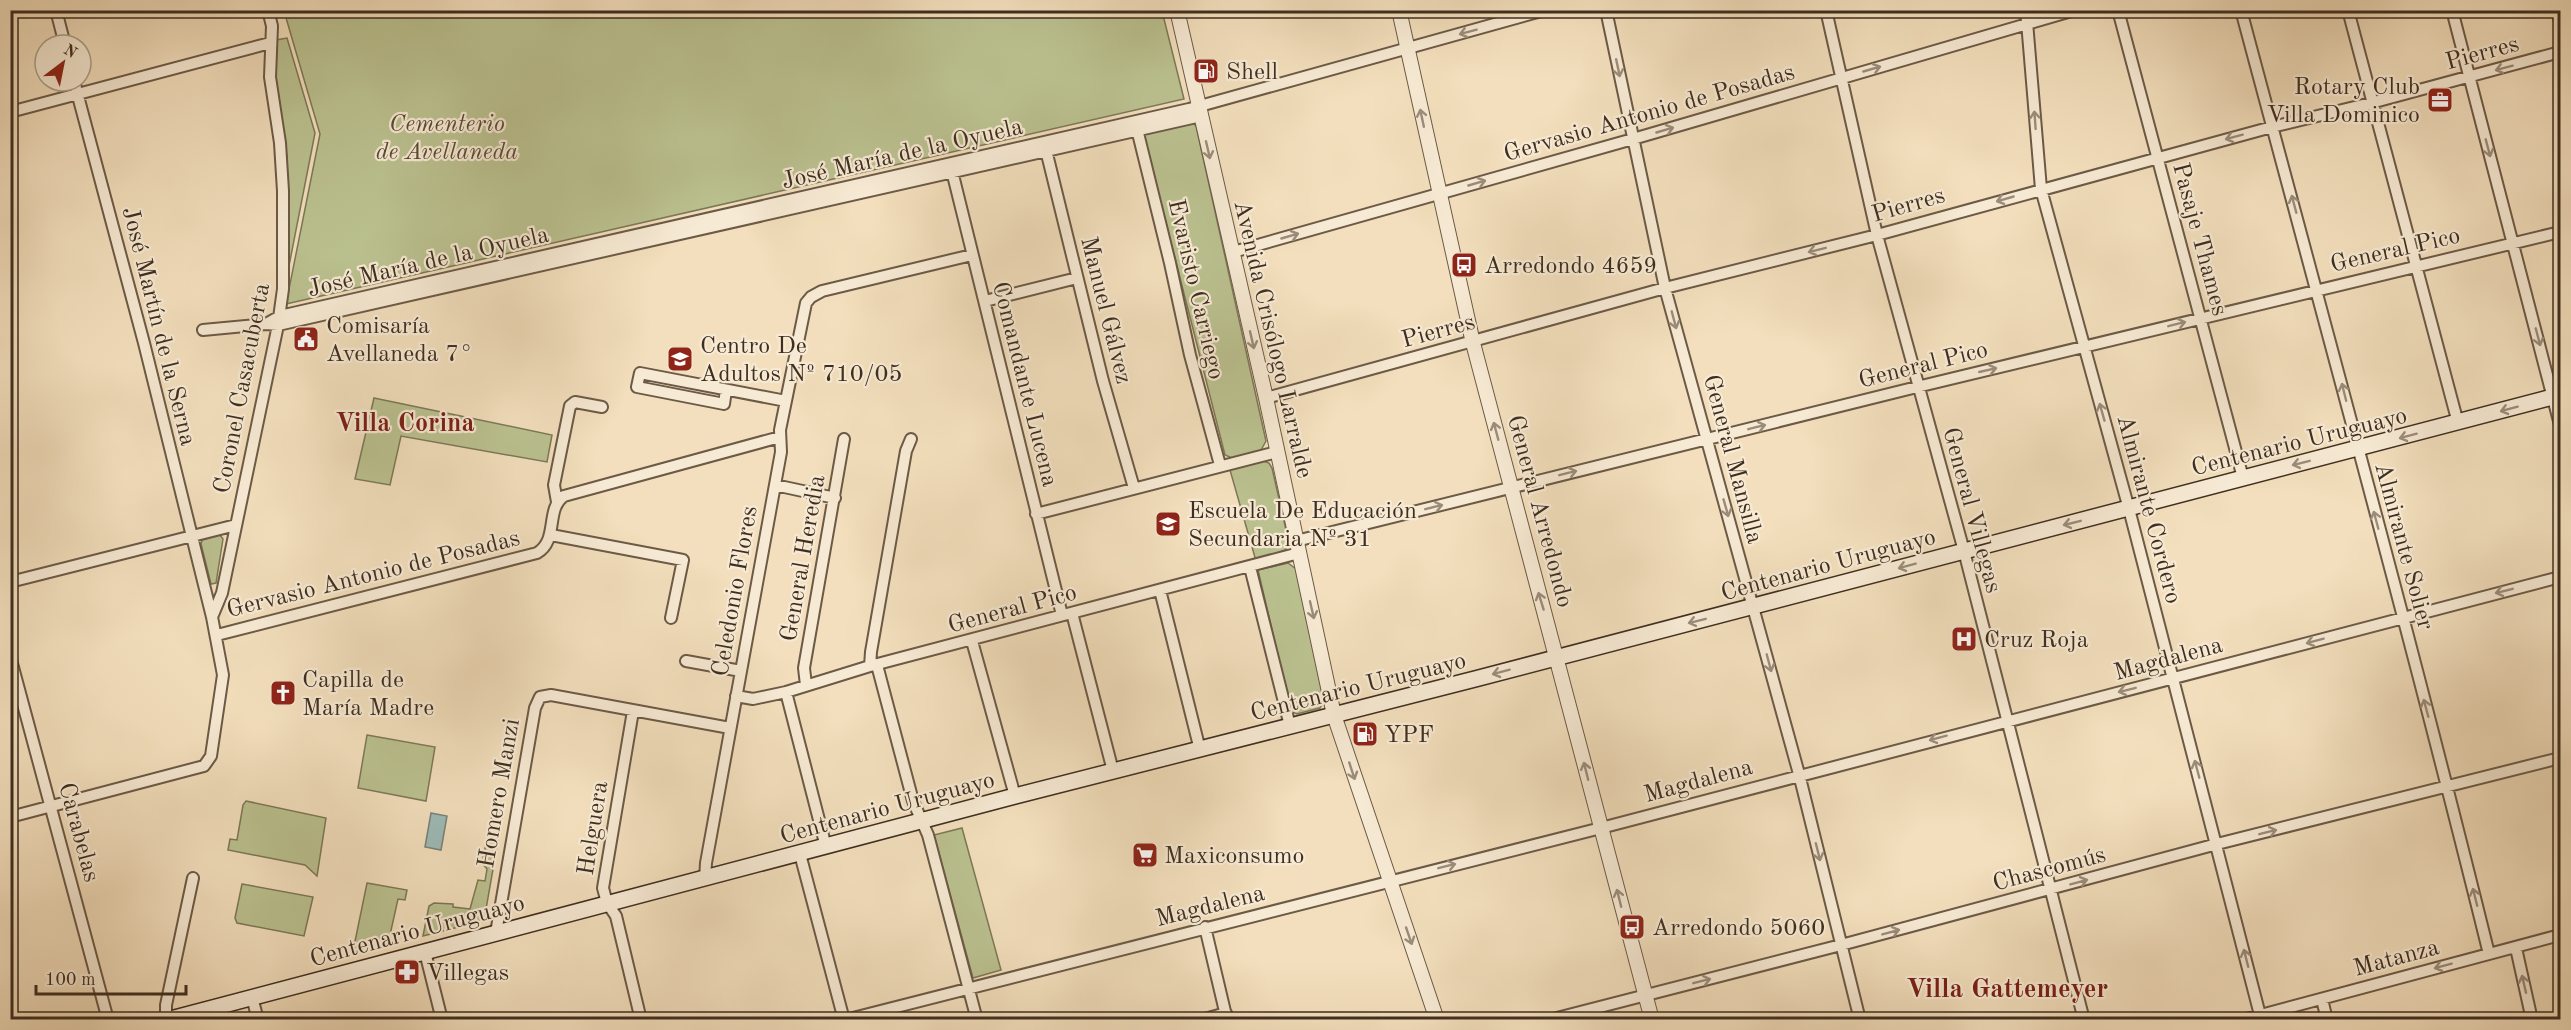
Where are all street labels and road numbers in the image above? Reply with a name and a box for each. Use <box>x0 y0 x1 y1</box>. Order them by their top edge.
street label: Pierres <box>2443 33 2522 75</box>
street label: Gervasio Antonio de Posadas <box>1501 61 1798 167</box>
street label: José María de la Oyuela <box>779 115 1026 194</box>
street label: Pasaje Thames <box>2167 160 2231 319</box>
street label: Pierres <box>1869 184 1948 228</box>
street label: Evaristo Carriego <box>1163 197 1227 382</box>
street label: Avenida Crisólogo Larralde <box>1228 198 1316 481</box>
street label: José Martín de la Serna <box>117 205 199 449</box>
street label: José María de la Oyuela <box>305 223 552 302</box>
street label: General Pico <box>2328 224 2463 278</box>
street label: Manuel Gálvez <box>1075 234 1135 387</box>
street label: Comandante Lucena <box>987 279 1061 490</box>
street label: Coronel Casacuberta <box>211 281 275 496</box>
street label: Pierres <box>1399 311 1478 353</box>
street label: General Pico <box>1856 338 1991 394</box>
street label: General Mansilla <box>1698 372 1766 547</box>
street label: Centenario Uruguayo <box>2189 405 2410 481</box>
street label: General Arredondo <box>1502 413 1576 610</box>
street label: Almirante Cordero <box>2111 413 2185 606</box>
street label: General Villegas <box>1937 425 2005 596</box>
street label: Almirante Solier <box>2369 460 2437 633</box>
street label: General Heredia <box>777 473 830 644</box>
street label: Celedonio Flores <box>709 504 763 679</box>
street label: Centenario Uruguayo <box>1718 526 1939 606</box>
street label: Gervasio Antonio de Posadas <box>224 527 523 623</box>
street label: General Pico <box>945 581 1080 639</box>
street label: Magdalena <box>2111 634 2226 686</box>
street label: Centenario Uruguayo <box>1248 650 1469 726</box>
street label: Homero Manzi <box>475 717 525 870</box>
street label: Magdalena <box>1641 756 1756 808</box>
street label: Centenario Uruguayo <box>777 769 998 849</box>
street label: Helguera <box>575 779 613 877</box>
street label: Carabelas <box>53 780 103 885</box>
street label: Chascomús <box>1990 843 2109 897</box>
street label: Magdalena <box>1153 882 1268 932</box>
street label: Centenario Uruguayo <box>307 892 528 972</box>
street label: Matanza <box>2351 936 2442 982</box>

